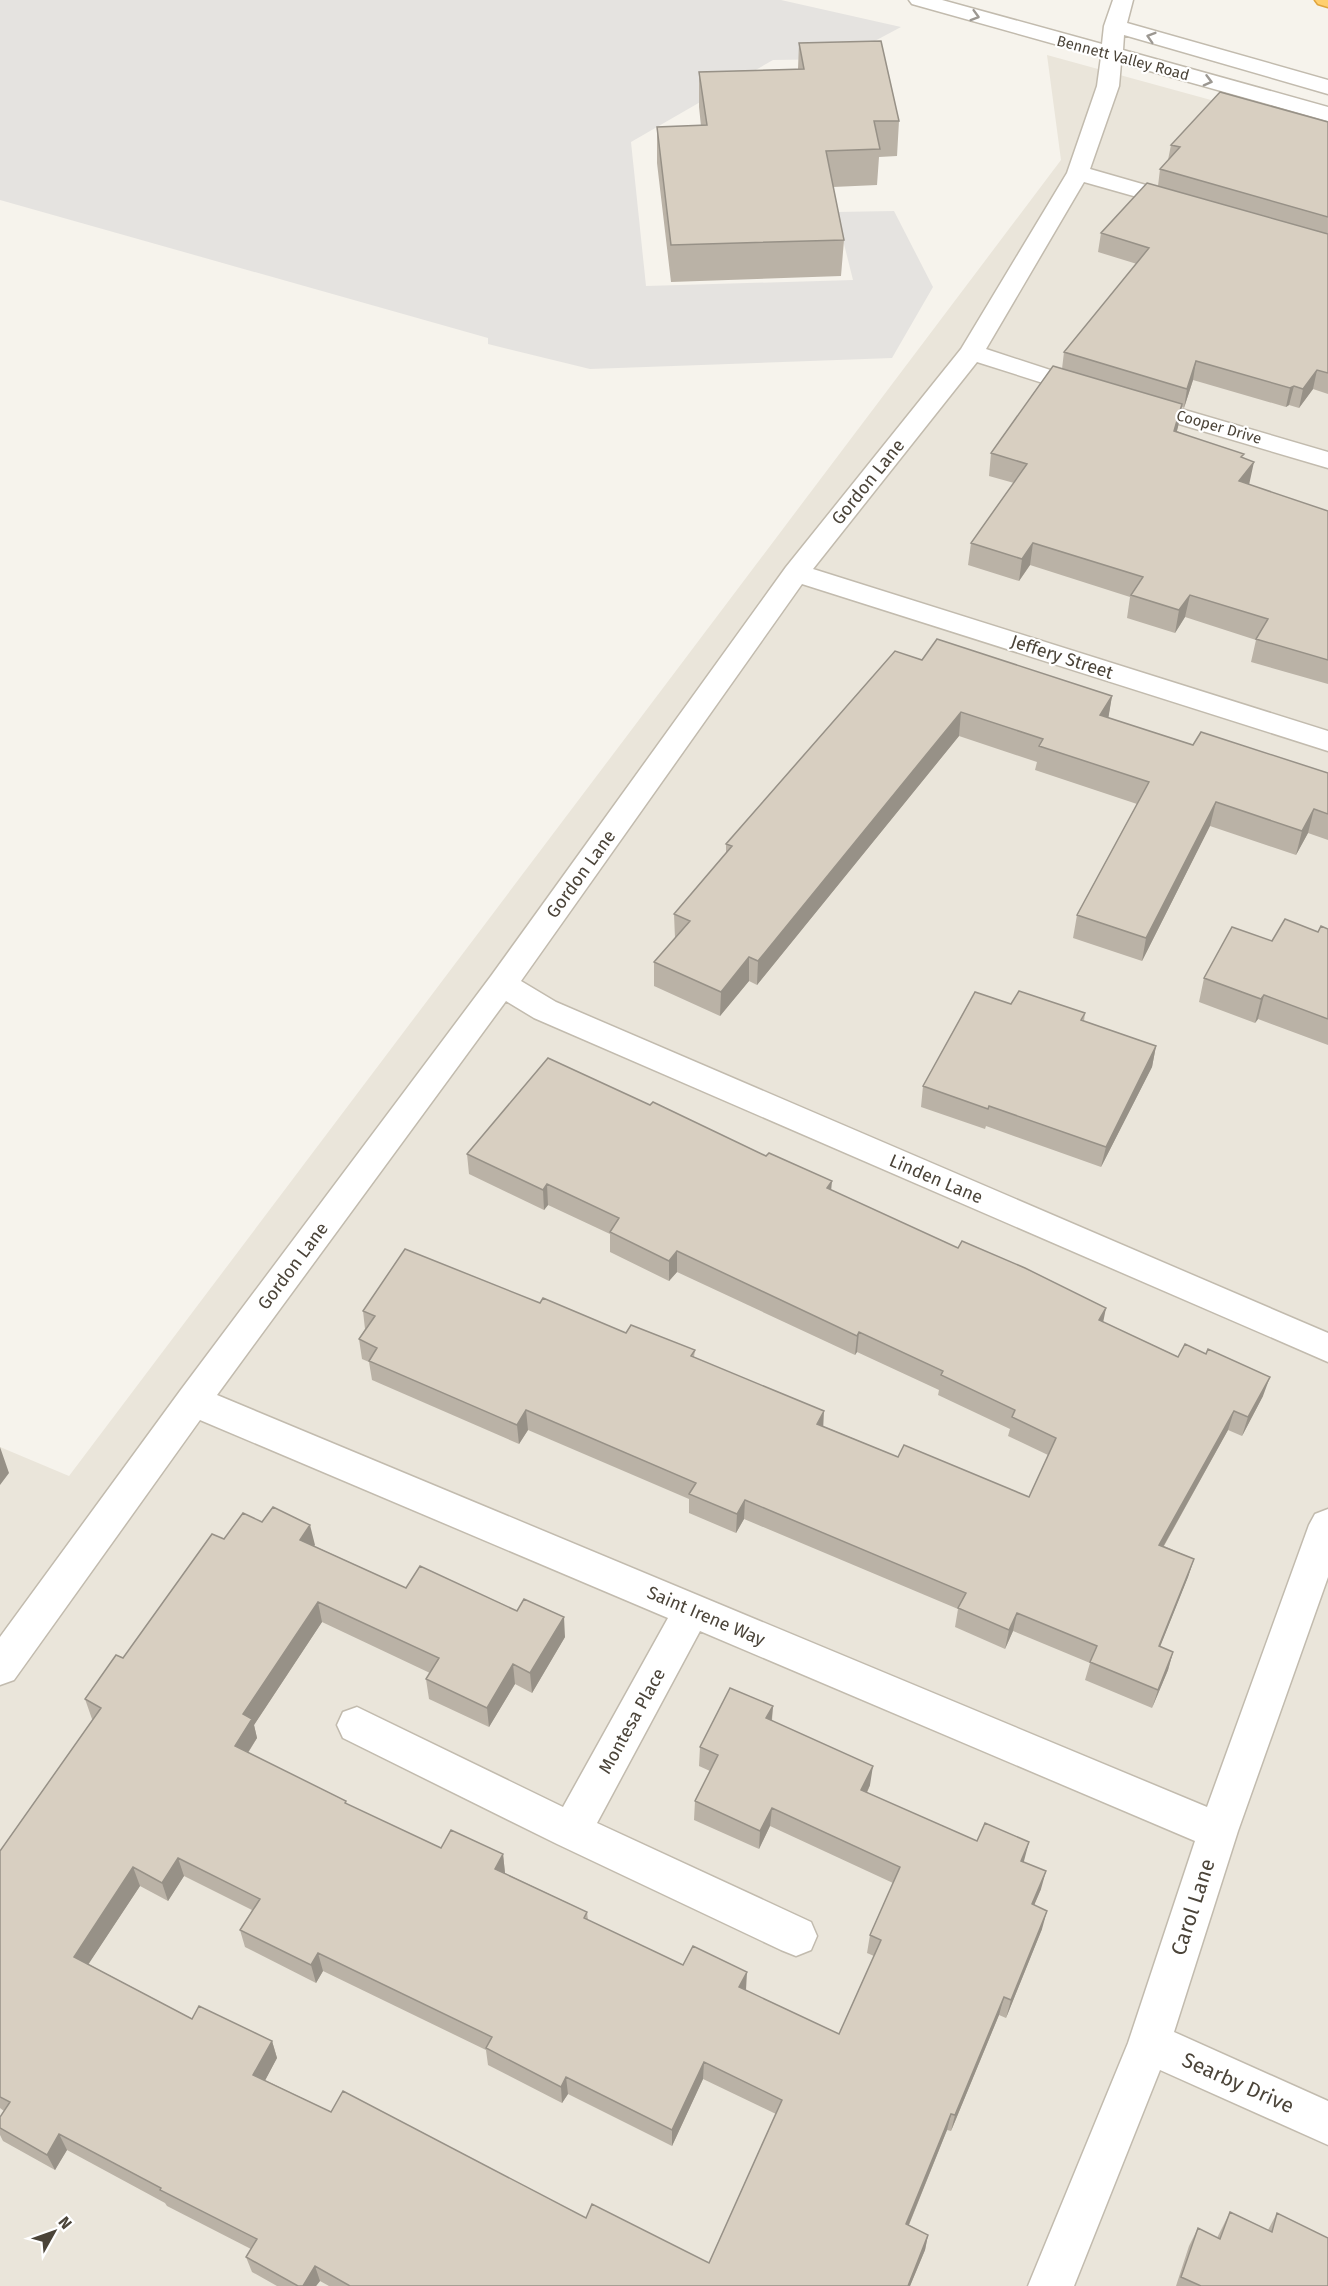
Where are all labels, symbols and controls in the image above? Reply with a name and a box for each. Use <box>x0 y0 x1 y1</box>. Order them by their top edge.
one-way arrow <box>969 9 980 21</box>
street label: Bennett Valley Road <box>1055 32 1191 84</box>
one-way arrow <box>1146 32 1156 44</box>
one-way arrow <box>1202 74 1213 86</box>
street label: Cooper Drive <box>1174 406 1264 448</box>
street label: Gordon Lane <box>827 435 909 529</box>
street label: Jeffery Street <box>1008 630 1116 684</box>
street label: Gordon Lane <box>542 826 620 922</box>
street label: Linden Lane <box>886 1149 986 1209</box>
street label: Gordon Lane <box>253 1218 333 1314</box>
street label: Saint Irene Way <box>644 1581 768 1651</box>
street label: Montesa Place <box>594 1664 670 1778</box>
street label: Carol Lane <box>1165 1855 1221 1959</box>
street label: Searby Drive <box>1178 2047 1298 2119</box>
north arrow <box>24 2202 84 2262</box>
text: N <box>54 2213 76 2233</box>

